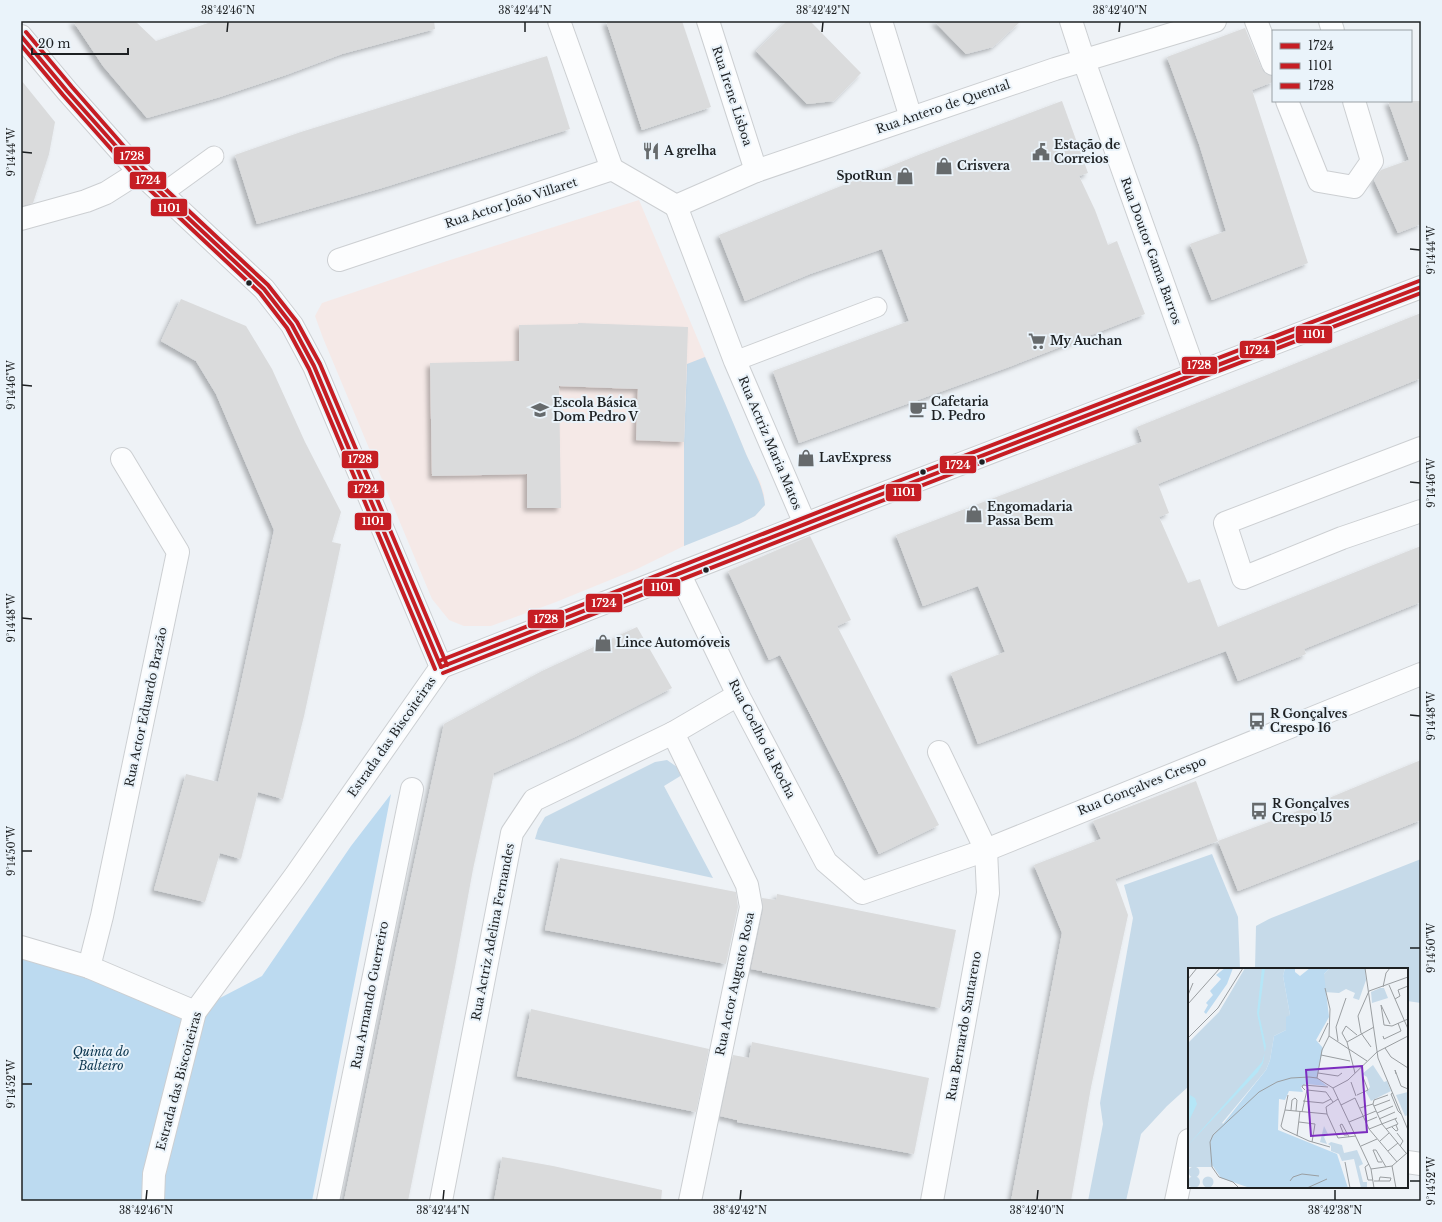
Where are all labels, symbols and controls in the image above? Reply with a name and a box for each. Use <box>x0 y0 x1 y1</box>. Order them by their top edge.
text: 38°42'46"N <box>201 4 255 17</box>
text: 38°42'44"N <box>498 4 552 17</box>
text: 38°42'42"N <box>796 4 850 17</box>
text: 38°42'40"N <box>1093 4 1147 17</box>
scale bar <box>32 30 128 56</box>
legend <box>1272 30 1412 102</box>
text: 20 m <box>38 36 70 51</box>
text: 1724 <box>1308 38 1334 53</box>
street label: Rua Irene Lisboa <box>709 44 756 148</box>
text: 1101 <box>1308 58 1333 73</box>
street label: Rua Antero de Quental <box>874 76 1012 137</box>
text: 1728 <box>1308 78 1334 93</box>
text: 9°14'44"W <box>5 127 18 176</box>
place label: Estação de Correios <box>1054 137 1120 166</box>
restaurant icon: A grelha <box>641 141 661 161</box>
public building icon: Estação de Correios <box>1031 142 1051 162</box>
place label: A grelha <box>663 143 716 158</box>
line badge: 1728 <box>113 146 151 165</box>
text: 1728 <box>120 149 144 163</box>
shop icon: Crisvera <box>934 156 954 176</box>
place label: Crisvera <box>957 158 1010 173</box>
shop icon: SpotRun <box>895 166 915 186</box>
place label: SpotRun <box>836 168 892 183</box>
line badge: 1724 <box>129 171 167 190</box>
text: 1724 <box>136 173 160 187</box>
street label: Rua Actor João Villaret <box>443 174 579 231</box>
street label: Rua Doutor Gama Barros <box>1118 175 1185 326</box>
line badge: 1101 <box>150 198 188 217</box>
text: 1101 <box>158 201 181 215</box>
text: 9°14'44"W <box>1425 225 1438 274</box>
unlabelled marker <box>244 278 254 288</box>
line badge: 1101 <box>1295 325 1333 344</box>
text: 1101 <box>1303 327 1326 341</box>
supermarket icon: My Auchan <box>1027 331 1047 351</box>
place label: My Auchan <box>1050 333 1123 348</box>
line badge: 1724 <box>1239 340 1276 359</box>
text: 1724 <box>1245 343 1269 357</box>
line badge: 1728 <box>1181 356 1218 375</box>
text: 1728 <box>1187 358 1211 372</box>
text: 9°14'46"W <box>5 360 18 410</box>
street label: Rua Actriz Maria Matos <box>735 374 806 512</box>
place label: Cafetaria D. Pedro <box>931 394 989 423</box>
place label: Escola Básica Dom Pedro V <box>553 395 639 424</box>
cafe icon: Cafetaria D. Pedro <box>908 399 928 419</box>
school or university icon: Escola Básica Dom Pedro V <box>530 400 550 420</box>
shop icon: LavExpress <box>796 448 816 468</box>
line badge: 1728 <box>341 450 379 469</box>
place label: LavExpress <box>819 450 892 465</box>
text: 1728 <box>348 452 372 466</box>
line badge: 1724 <box>939 455 977 474</box>
unlabelled marker <box>977 457 987 467</box>
text: 1724 <box>946 458 970 472</box>
text: 9°14'46"W <box>1425 458 1438 508</box>
unlabelled marker <box>918 467 928 477</box>
line badge: 1724 <box>347 480 385 499</box>
text: 1724 <box>354 482 378 496</box>
line badge: 1101 <box>885 483 922 502</box>
text: 1101 <box>893 485 916 499</box>
place label: Engomadaria Passa Bem <box>987 499 1073 528</box>
shop icon: Engomadaria Passa Bem <box>964 504 984 524</box>
line badge: 1101 <box>354 512 392 531</box>
text: 1101 <box>362 514 385 528</box>
unlabelled marker <box>701 565 711 575</box>
line badge: 1101 <box>643 578 681 597</box>
text: 1101 <box>651 580 674 594</box>
text: 9°14'48"W <box>5 593 18 643</box>
line badge: 1724 <box>585 593 623 613</box>
text: 1724 <box>592 596 616 610</box>
line badge: 1728 <box>527 609 565 629</box>
text: 1728 <box>534 612 558 626</box>
street label: Rua Actor Eduardo Brazão <box>121 625 170 788</box>
shop icon: Lince Automóveis <box>593 633 613 653</box>
place label: Lince Automóveis <box>616 635 731 650</box>
street label: Estrada das Biscoiteiras <box>344 674 439 800</box>
street label: Rua Coelho da Rocha <box>726 677 799 801</box>
text: 9°14'48"W <box>1425 691 1438 741</box>
place label: R Gonçalves Crespo 16 <box>1270 706 1348 735</box>
bus stop icon: R Gonçalves Crespo 16 <box>1247 711 1267 731</box>
street label: Rua Gonçalves Crespo <box>1075 753 1208 818</box>
place label: R Gonçalves Crespo 15 <box>1272 796 1350 825</box>
bus stop icon: R Gonçalves Crespo 15 <box>1249 801 1269 821</box>
text: 9°14'50"W <box>5 826 18 876</box>
street label: Rua Actriz Adelina Fernandes <box>468 842 517 1022</box>
street label: Rua Actor Augusto Rosa <box>712 911 757 1057</box>
street label: Rua Armando Guerreiro <box>348 920 391 1070</box>
text: 9°14'50"W <box>1425 923 1438 973</box>
street label: Rua Bernardo Santareno <box>943 950 984 1102</box>
inset map <box>1188 968 1408 1188</box>
street label: Estrada das Biscoiteiras <box>153 1010 204 1152</box>
park label: Quinta do Balteiro <box>73 1044 129 1073</box>
text: 9°14'52"W <box>5 1059 18 1109</box>
text: 9°14'52"W <box>1425 1156 1438 1206</box>
text: 38°42'46"N <box>119 1204 173 1217</box>
text: 38°42'44"N <box>416 1204 470 1217</box>
text: 38°42'42"N <box>713 1204 767 1217</box>
text: 38°42'40"N <box>1010 1204 1064 1217</box>
text: 38°42'38"N <box>1308 1204 1362 1217</box>

